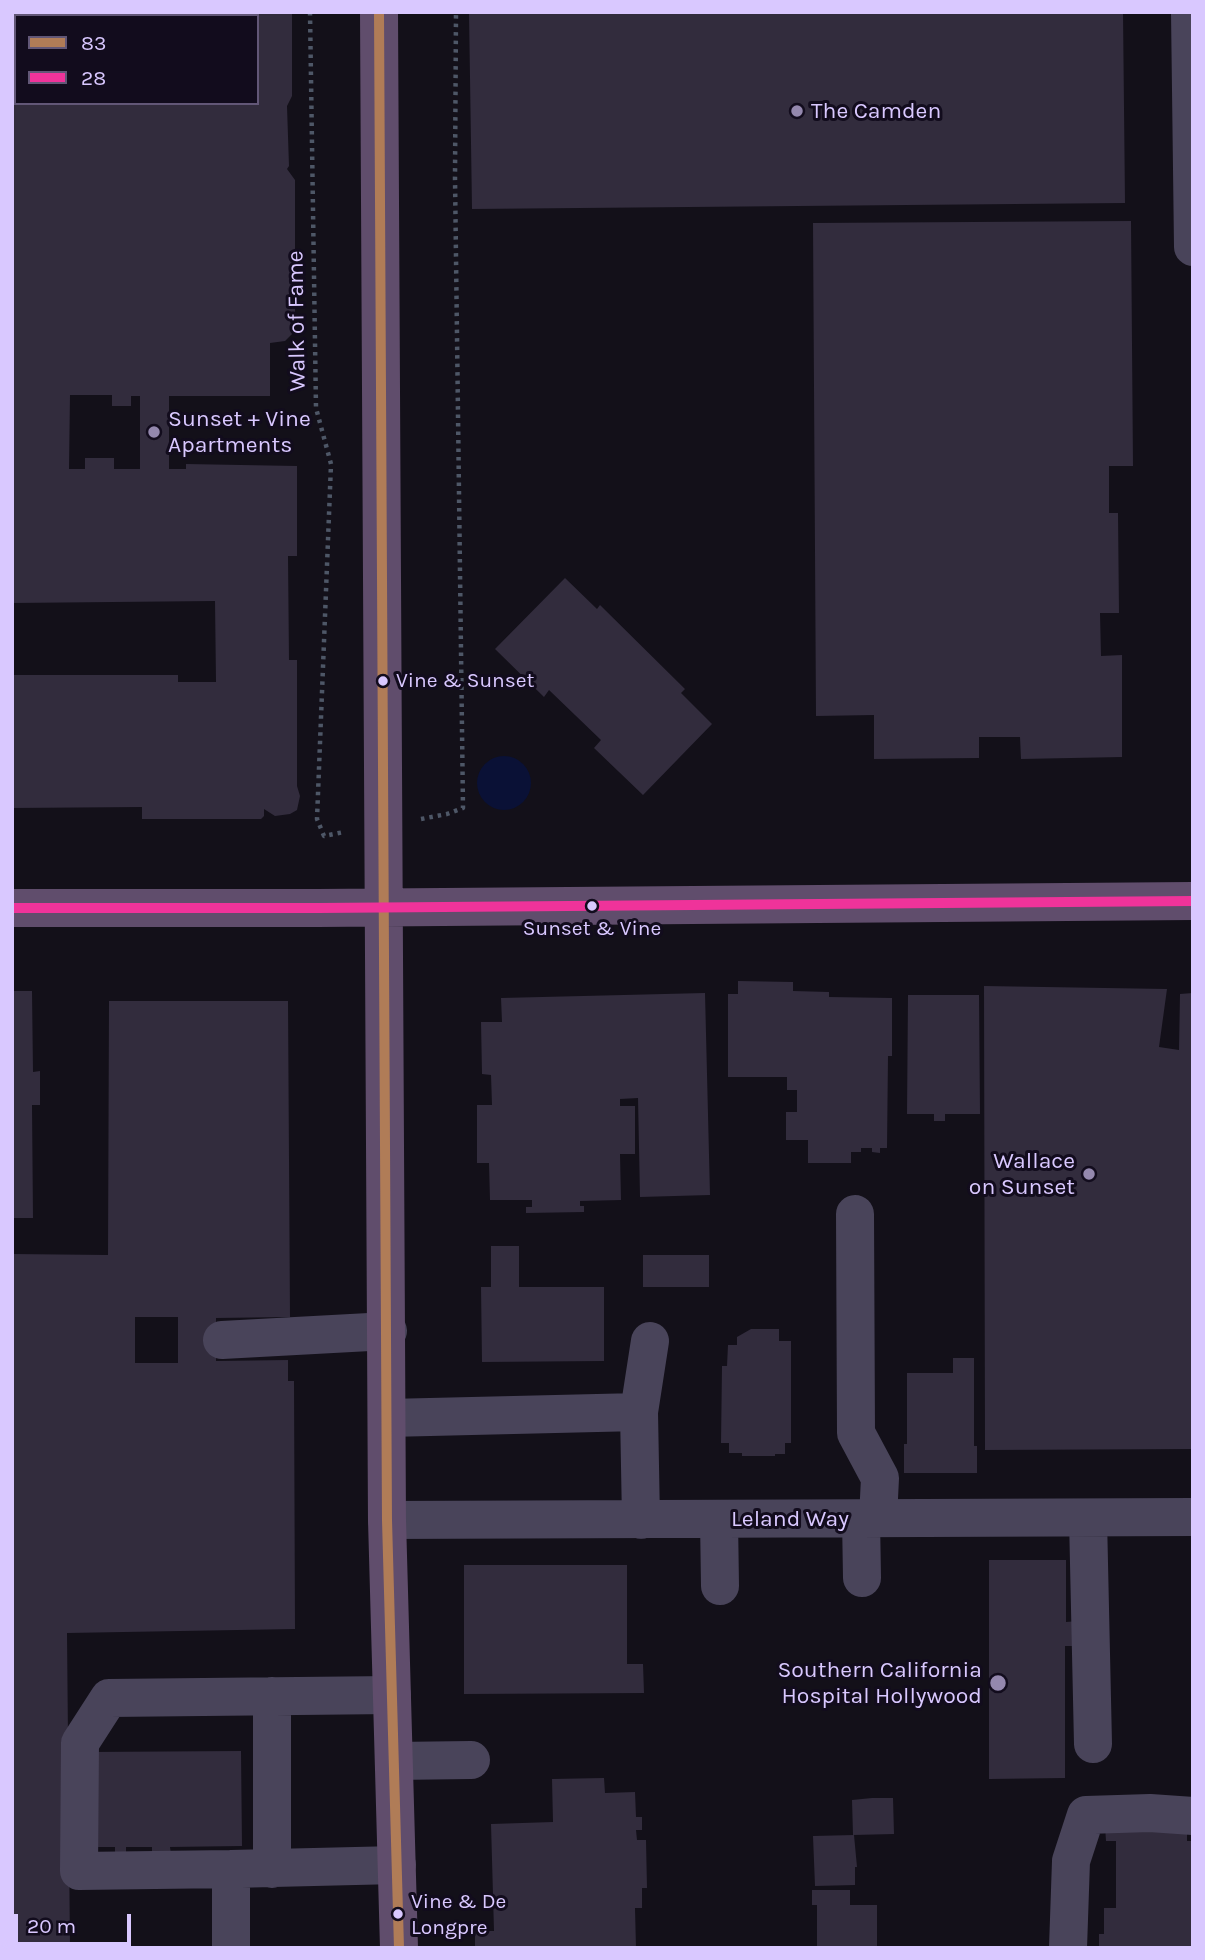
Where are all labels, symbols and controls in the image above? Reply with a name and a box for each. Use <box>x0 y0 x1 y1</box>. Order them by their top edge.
legend <box>14 14 259 105</box>
text: 83 <box>81 31 106 55</box>
text: 28 <box>81 66 106 90</box>
place label: The Camden <box>811 97 941 125</box>
marker: The Camden <box>789 103 805 119</box>
street label: Walk of Fame <box>282 250 312 392</box>
place label: Sunset + Vine Apartments <box>168 405 311 459</box>
marker: Sunset + Vine Apartments <box>146 424 162 440</box>
place label: Vine & Sunset <box>396 668 535 694</box>
marker: Vine & Sunset <box>376 674 390 688</box>
marker: Sunset & Vine <box>585 899 599 913</box>
place label: Sunset & Vine <box>523 916 661 942</box>
place label: Wallace on Sunset <box>969 1147 1075 1201</box>
marker: Wallace on Sunset <box>1081 1166 1097 1182</box>
street label: Leland Way <box>731 1505 849 1533</box>
place label: Southern California Hospital Hollywood <box>777 1656 982 1710</box>
marker: Southern California Hospital Hollywood <box>988 1673 1008 1693</box>
place label: Vine & De Longpre <box>411 1889 506 1939</box>
scale bar <box>18 1900 135 1944</box>
marker: Vine & De Longpre <box>391 1907 405 1921</box>
text: 20 m <box>27 1914 76 1938</box>

